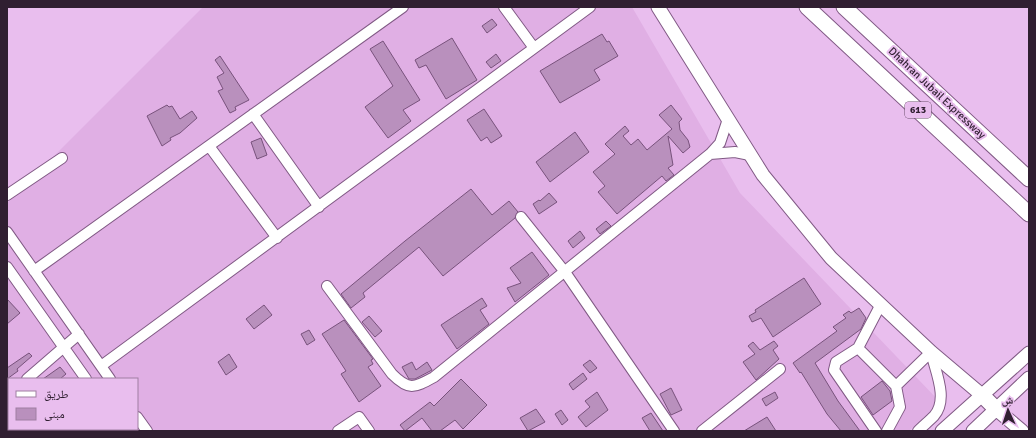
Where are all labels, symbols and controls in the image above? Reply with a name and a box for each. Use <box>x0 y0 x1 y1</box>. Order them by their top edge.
street label: Dhahran Jubail Expressway <box>886 45 989 142</box>
road number: 613 <box>905 102 931 118</box>
legend <box>8 378 138 430</box>
text: طريق <box>44 387 69 402</box>
north arrow <box>988 390 1028 430</box>
text: ش <box>1001 394 1014 408</box>
text: مبنى <box>44 407 65 422</box>

